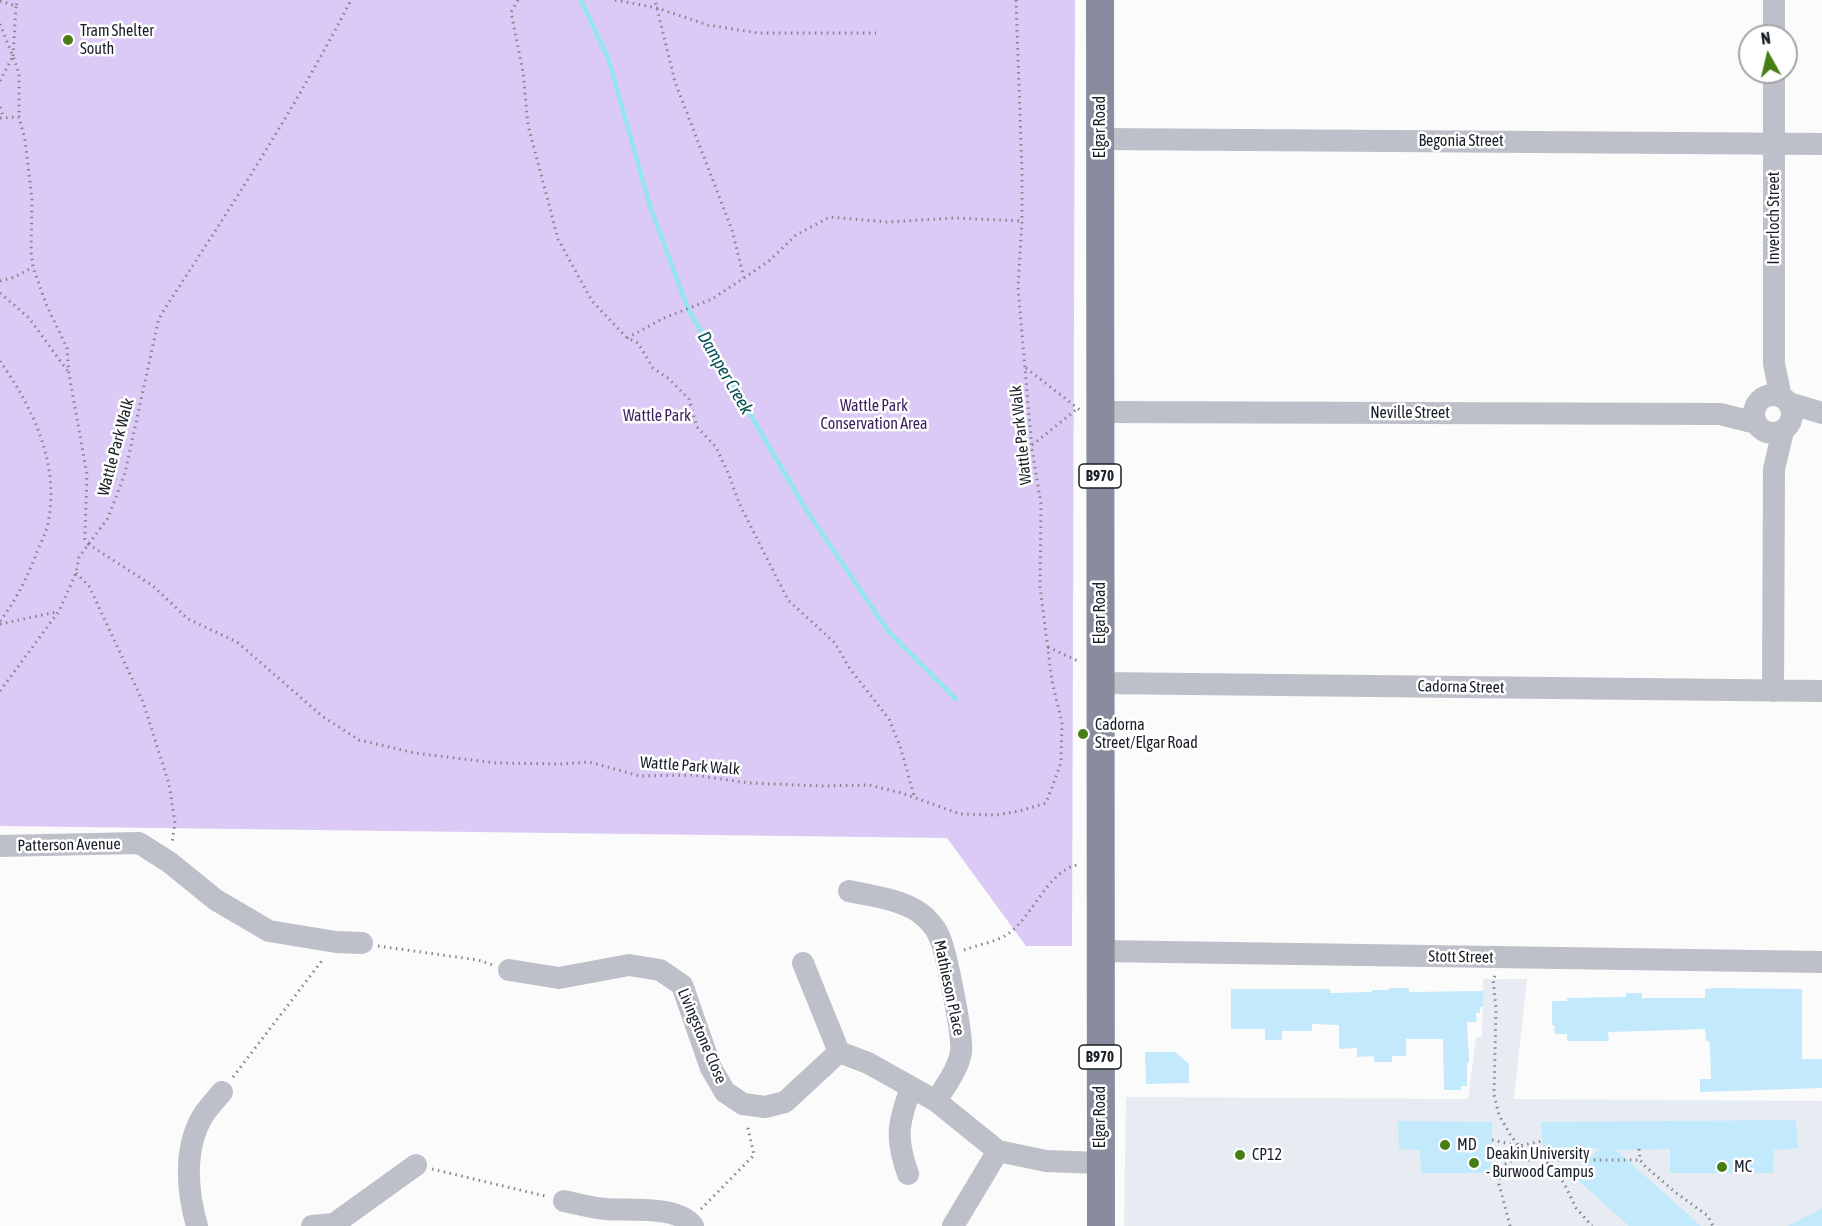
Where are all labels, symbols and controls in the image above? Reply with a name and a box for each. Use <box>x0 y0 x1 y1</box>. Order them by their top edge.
place label: Tram Shelter South <box>80 21 154 59</box>
north arrow <box>1738 24 1798 84</box>
text: N <box>1760 29 1772 48</box>
marker: Tram Shelter South <box>61 33 75 47</box>
street label: Elgar Road <box>1090 96 1110 158</box>
street label: Begonia Street <box>1418 131 1504 151</box>
street label: Inverloch Street <box>1764 172 1784 264</box>
water label: Damper Creek <box>692 327 758 419</box>
street label: Wattle Park Walk <box>1006 384 1036 486</box>
street label: Wattle Park Walk <box>94 396 138 498</box>
park label: Wattle Park Conservation Area <box>820 396 928 434</box>
street label: Neville Street <box>1370 403 1450 423</box>
park label: Wattle Park <box>623 406 691 426</box>
road number: B970 <box>1079 464 1121 488</box>
street label: Elgar Road <box>1090 582 1110 644</box>
street label: Cadorna Street <box>1417 677 1505 697</box>
place label: Cadorna Street/Elgar Road <box>1095 715 1198 753</box>
marker: Cadorna Street/Elgar Road <box>1076 727 1090 741</box>
street label: Wattle Park Walk <box>639 753 741 779</box>
street label: Patterson Avenue <box>17 834 121 856</box>
street label: Mathieson Place <box>929 938 969 1038</box>
street label: Stott Street <box>1428 947 1494 967</box>
street label: Livingstone Close <box>673 986 731 1086</box>
road number: B970 <box>1079 1045 1121 1069</box>
street label: Elgar Road <box>1090 1086 1110 1148</box>
place label: MD <box>1457 1135 1477 1155</box>
marker: MD <box>1438 1138 1452 1152</box>
place label: Deakin University - Burwood Campus <box>1486 1144 1594 1182</box>
place label: CP12 <box>1252 1145 1282 1165</box>
marker: CP12 <box>1233 1148 1247 1162</box>
marker: Deakin University - Burwood Campus <box>1467 1156 1481 1170</box>
place label: MC <box>1734 1157 1752 1177</box>
marker: MC <box>1715 1160 1729 1174</box>

